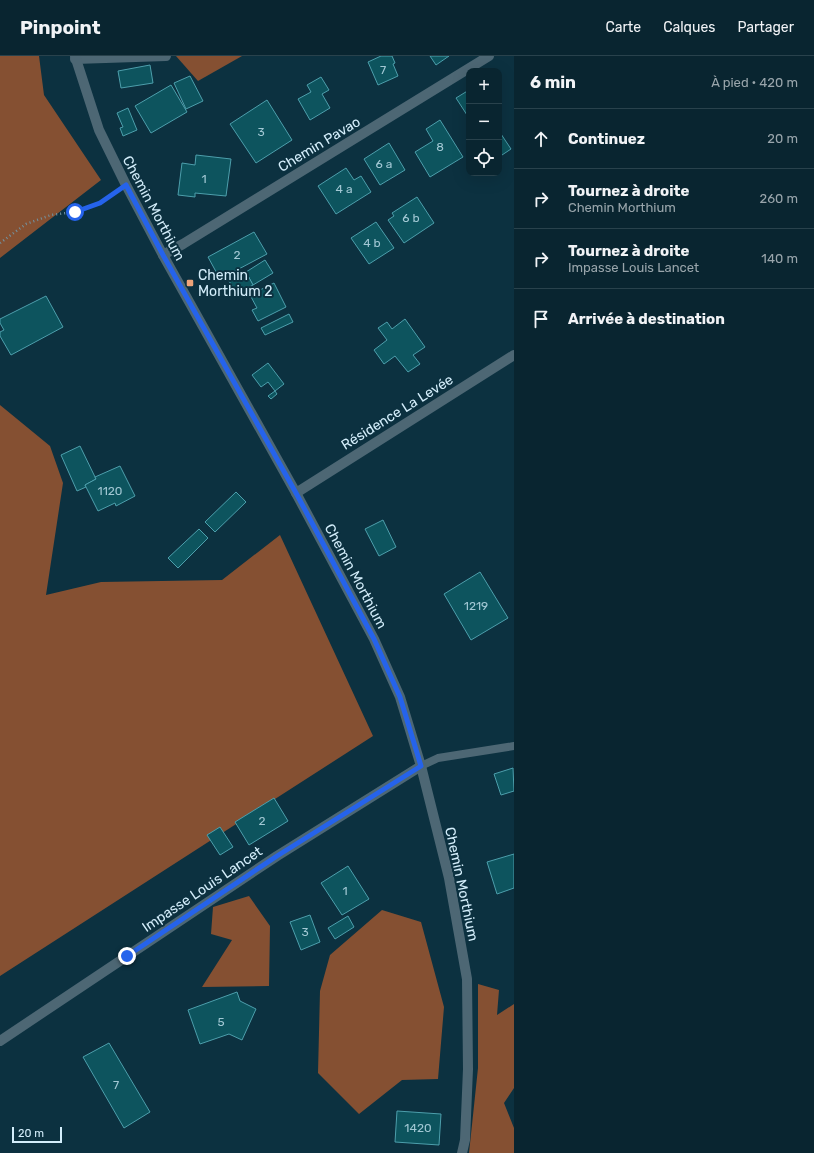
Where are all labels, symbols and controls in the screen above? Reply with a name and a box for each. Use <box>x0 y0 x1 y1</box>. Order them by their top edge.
text: Pinpoint <box>20 16 101 39</box>
text: Carte <box>605 19 641 36</box>
text: Calques <box>663 19 715 36</box>
text: Partager <box>737 19 794 36</box>
house number: 7 <box>380 63 386 77</box>
map controls <box>466 68 502 176</box>
button: + <box>466 68 502 104</box>
text: 6 min <box>530 72 576 92</box>
text: À pied · 420 m <box>711 75 798 90</box>
button: − <box>466 104 502 140</box>
street label: Chemin Pavao <box>275 113 364 176</box>
house number: 3 <box>257 125 265 139</box>
icon: ahead <box>530 128 552 150</box>
text: Continuez <box>568 130 645 148</box>
text: 20 m <box>767 131 798 146</box>
house number: 8 <box>436 140 444 154</box>
button: locate <box>466 140 502 176</box>
street label: Chemin Morthium <box>119 153 188 264</box>
house number: 6 a <box>376 157 392 171</box>
house number: 1 <box>201 172 207 186</box>
house number: 4 a <box>335 182 353 196</box>
text: Tournez à droite <box>568 182 689 200</box>
icon: right <box>530 188 552 210</box>
text: 260 m <box>760 191 798 206</box>
text: Chemin Morthium <box>568 200 676 215</box>
route start <box>66 203 84 221</box>
house number: 6 b <box>402 211 420 225</box>
house number: 4 b <box>363 236 381 250</box>
text: Tournez à droite <box>568 242 689 260</box>
house number: 2 <box>233 248 241 262</box>
icon: right <box>530 248 552 270</box>
text: 140 m <box>761 251 798 266</box>
text: Impasse Louis Lancet <box>568 260 699 275</box>
place label: Chemin Morthium 2 <box>198 267 272 300</box>
marker: Chemin Morthium 2 <box>185 278 195 288</box>
icon: arrive <box>530 308 552 330</box>
text: Arrivée à destination <box>568 310 725 328</box>
street label: Résidence La Levée <box>338 371 456 454</box>
house number: 1120 <box>98 484 122 498</box>
street label: Chemin Morthium <box>321 521 390 632</box>
house number: 1219 <box>464 599 488 613</box>
house number: 2 <box>258 814 266 828</box>
street label: Chemin Morthium <box>441 826 482 943</box>
street label: Impasse Louis Lancet <box>139 843 266 936</box>
house number: 1 <box>342 884 348 898</box>
house number: 3 <box>301 925 309 939</box>
route end <box>118 947 136 965</box>
house number: 5 <box>217 1015 225 1029</box>
house number: 7 <box>113 1078 119 1092</box>
house number: 1420 <box>404 1121 432 1135</box>
scale bar <box>12 1125 62 1144</box>
text: 20 m <box>18 1127 44 1140</box>

